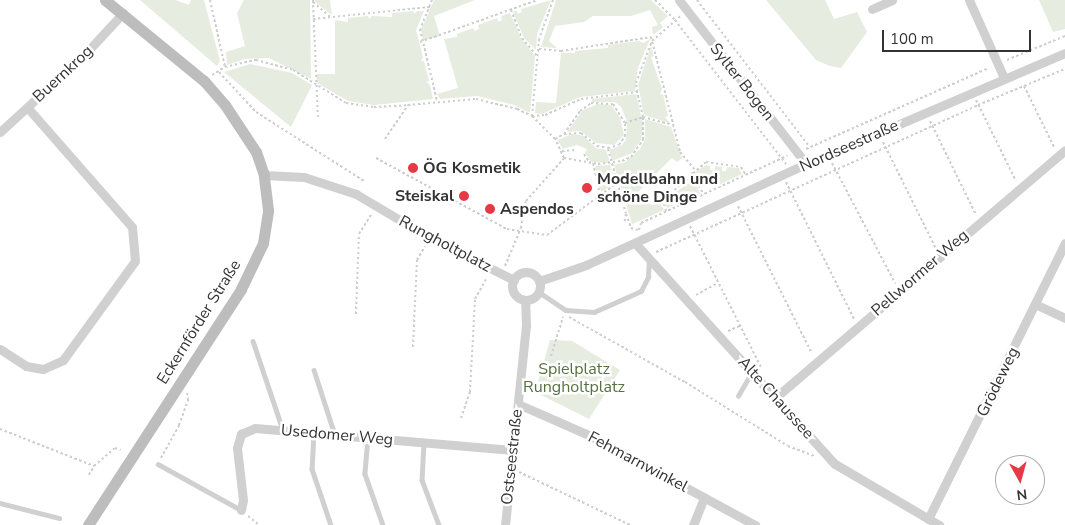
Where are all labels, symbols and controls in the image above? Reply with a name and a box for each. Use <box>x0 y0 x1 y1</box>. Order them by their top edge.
scale bar <box>885 20 1034 52</box>
text: 100 m <box>890 29 934 49</box>
street label: Sylter Bogen <box>706 39 778 125</box>
street label: Buernkrog <box>29 41 97 107</box>
street label: Nordseestraße <box>797 116 901 176</box>
place label: ÖG Kosmetik <box>423 158 521 178</box>
marker: ÖG Kosmetik <box>407 162 419 174</box>
place label: Modellbahn und schöne Dinge <box>597 169 718 207</box>
marker: Modellbahn und schöne Dinge <box>581 182 593 194</box>
place label: Steiskal <box>395 186 454 206</box>
marker: Steiskal <box>458 190 470 202</box>
place label: Aspendos <box>500 199 574 219</box>
marker: Aspendos <box>484 203 496 215</box>
street label: Rungholtplatz <box>396 212 494 276</box>
street label: Pellwormer Weg <box>868 226 972 320</box>
street label: Eckernförder Straße <box>153 256 245 388</box>
street label: Grödeweg <box>973 344 1023 420</box>
street label: Alte Chaussee <box>734 353 818 443</box>
park label: Spielplatz Rungholtplatz <box>523 359 625 397</box>
street label: Ostseestraße <box>497 408 527 506</box>
street label: Usedomer Weg <box>280 421 394 449</box>
street label: Fehmarnwinkel <box>585 428 691 496</box>
north arrow <box>995 455 1045 505</box>
text: N <box>1015 484 1028 504</box>

